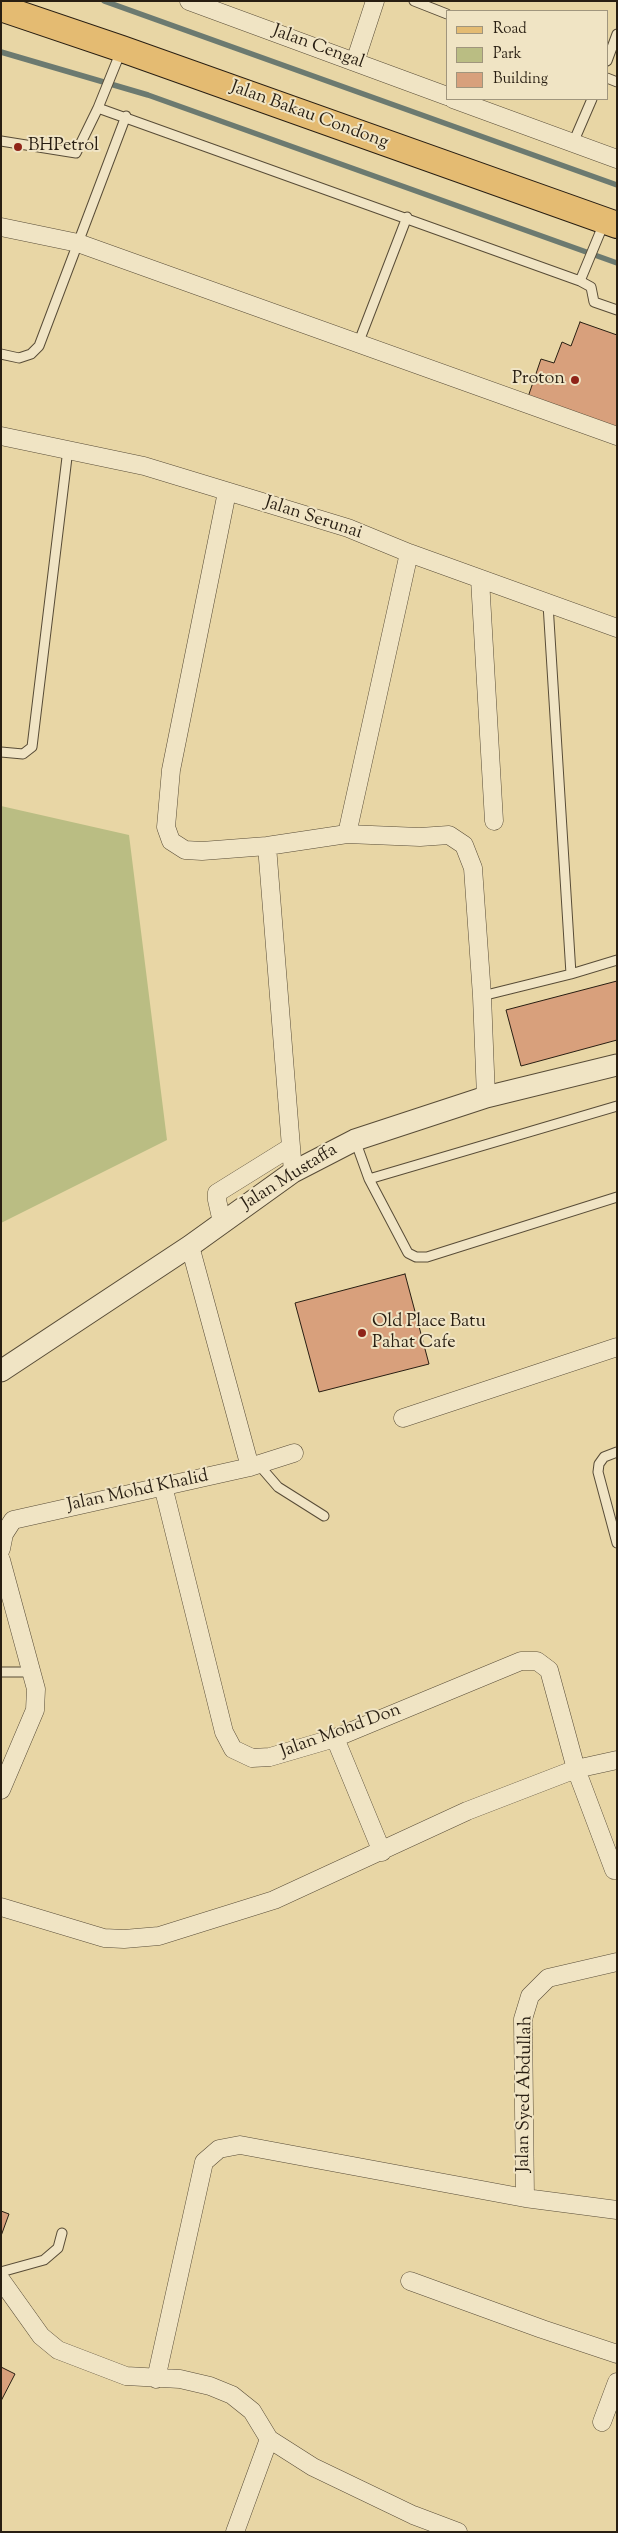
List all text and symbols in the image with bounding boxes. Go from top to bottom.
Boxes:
legend [446,10,608,100]
text: Road [493,19,527,40]
street label: Jalan Cengal [269,21,367,75]
text: Park [493,44,522,65]
text: Building [493,69,548,90]
street label: Jalan Bakau Condong [227,77,391,155]
place label: BHPetrol [28,136,99,158]
marker: BHPetrol [12,141,24,153]
place label: Proton [512,369,565,391]
marker: Proton [569,374,581,386]
street label: Jalan Serunai [261,493,365,545]
street label: Jalan Mustaffa [238,1140,342,1216]
place label: Old Place Batu Pahat Cafe [372,1312,486,1355]
marker: Old Place Batu Pahat Cafe [356,1327,368,1339]
street label: Jalan Mohd Khalid [65,1466,211,1518]
street label: Jalan Mohd Don [278,1700,404,1764]
street label: Jalan Syed Abdullah [514,2016,538,2172]

